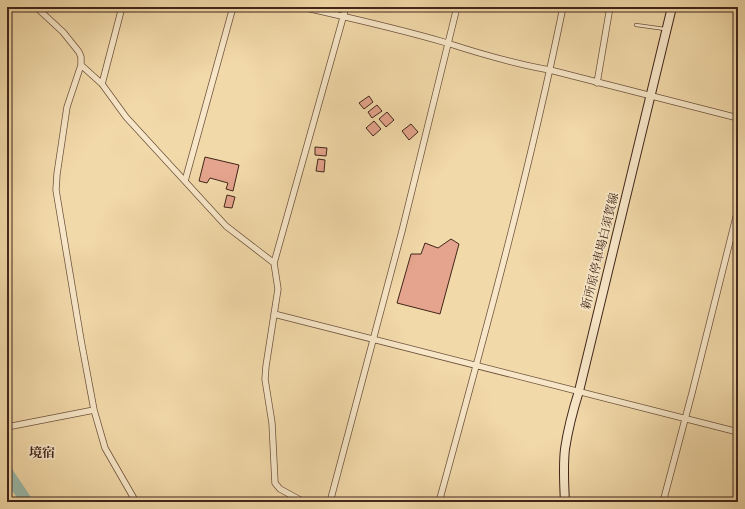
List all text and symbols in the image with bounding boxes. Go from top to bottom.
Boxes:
street label: 新所原停車場白須賀線 [579,191,622,311]
district label: 境宿 [29,445,55,462]

